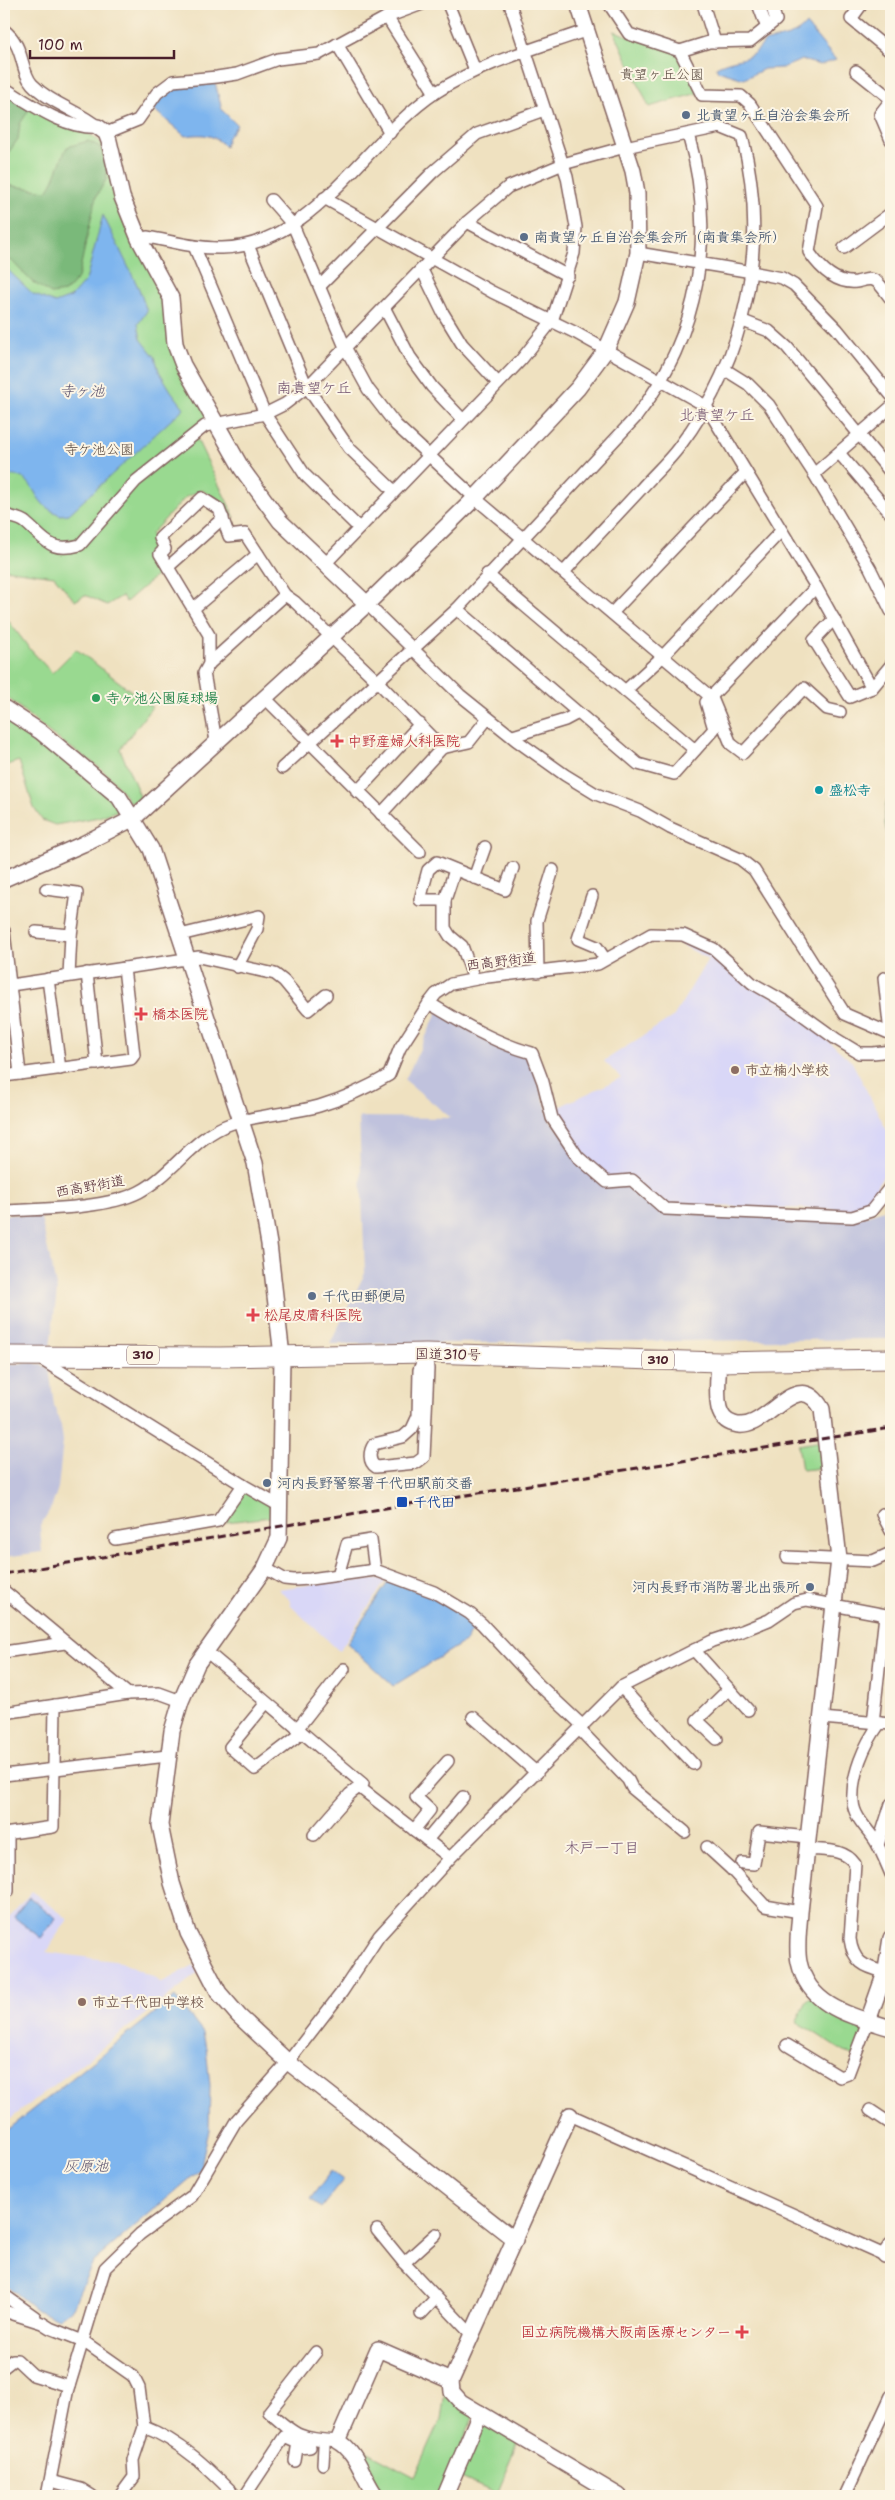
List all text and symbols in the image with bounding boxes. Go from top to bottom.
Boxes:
scale bar [30,28,174,60]
text: 100 m [38,35,83,55]
park label: 貴望ヶ丘公園 [620,65,704,83]
place label: 北貴望ヶ丘自治会集会所 [696,106,850,124]
marker: 北貴望ヶ丘自治会集会所 [680,109,692,121]
place label: 南貴望ヶ丘自治会集会所（南貴集会所） [534,228,786,246]
marker: 南貴望ヶ丘自治会集会所（南貴集会所） [518,231,530,243]
district label: 南貴望ケ丘 [276,378,352,398]
water label: 寺ヶ池 [59,381,105,401]
district label: 北貴望ケ丘 [679,405,755,425]
park label: 寺ケ池公園 [64,440,134,458]
place label: 寺ヶ池公園庭球場 [106,689,218,707]
marker: 寺ヶ池公園庭球場 [90,692,102,704]
place label: 中野産婦人科医院 [348,732,460,750]
marker: 中野産婦人科医院 [330,734,344,748]
place label: 盛松寺 [829,781,871,799]
marker: 盛松寺 [813,784,825,796]
street label: 西高野街道 [465,948,537,974]
place label: 橋本医院 [152,1005,208,1023]
marker: 橋本医院 [134,1007,148,1021]
place label: 市立楠小学校 [745,1061,829,1079]
marker: 市立楠小学校 [729,1064,741,1076]
street label: 西高野街道 [54,1171,126,1201]
place label: 千代田郵便局 [322,1287,406,1305]
marker: 千代田郵便局 [306,1290,318,1302]
place label: 松尾皮膚科医院 [264,1306,362,1324]
marker: 松尾皮膚科医院 [246,1308,260,1322]
street label: 国道310号 [415,1344,481,1364]
road number: 310 [127,1346,159,1364]
road number: 310 [642,1350,674,1370]
place label: 河内長野警察署千代田駅前交番 [277,1474,473,1492]
marker: 河内長野警察署千代田駅前交番 [261,1477,273,1489]
place label: 千代田 [413,1493,455,1511]
marker: 千代田 [395,1495,409,1509]
place label: 河内長野市消防署北出張所 [632,1578,800,1596]
marker: 河内長野市消防署北出張所 [804,1581,816,1593]
district label: 木戸一丁目 [564,1838,640,1858]
place label: 市立千代田中学校 [92,1993,204,2011]
marker: 市立千代田中学校 [76,1996,88,2008]
water label: 灰原池 [63,2156,109,2176]
place label: 国立病院機構大阪南医療センター [521,2323,731,2341]
marker: 国立病院機構大阪南医療センター [735,2325,749,2339]

